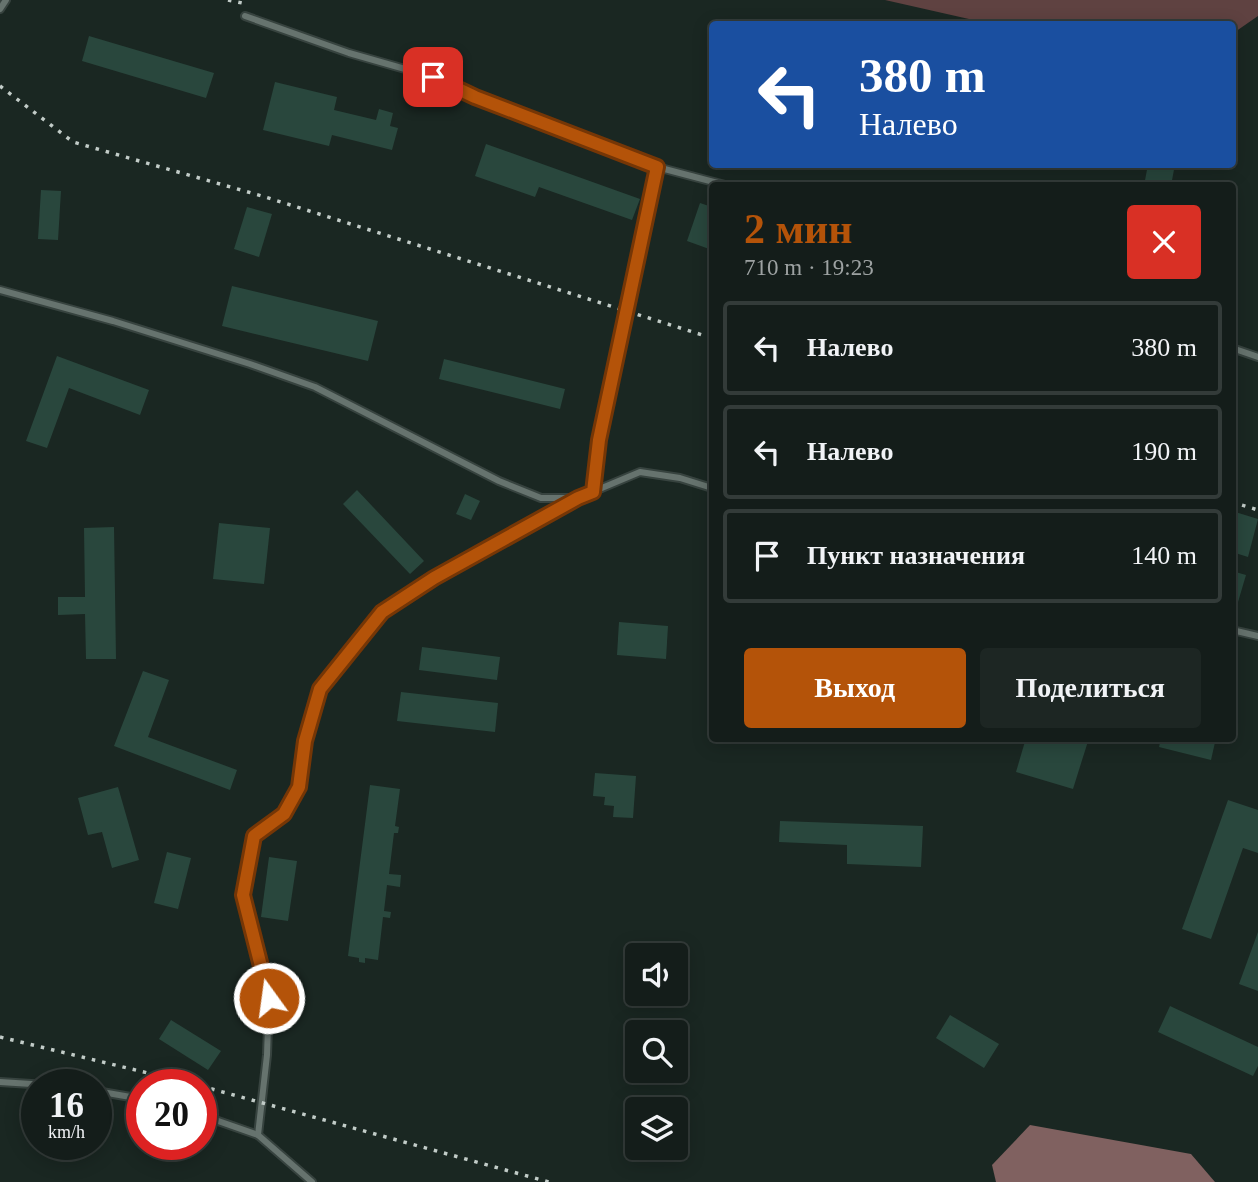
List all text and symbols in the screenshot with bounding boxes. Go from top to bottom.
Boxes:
pin [403,47,463,107]
text: 380 m [859,48,986,103]
icon: left [744,49,835,140]
icon: arrive [414,58,452,96]
text: Налево [859,106,958,142]
button: close [1127,205,1201,279]
text: 2 мин [744,206,853,252]
text: 710 m · 19:23 [744,255,874,280]
icon: left [748,329,786,367]
text: Налево [807,333,893,362]
text: 380 m [1131,333,1197,362]
icon: left [748,433,786,471]
text: Налево [807,437,893,466]
text: 190 m [1131,437,1197,466]
icon: arrive [748,537,786,575]
text: Пункт назначения [807,541,1025,570]
text: 140 m [1131,541,1197,570]
button: Выход [744,648,966,728]
button: Поделиться [980,648,1201,728]
map controls [625,943,688,1160]
button: sound [625,943,688,1006]
position arrow [232,961,306,1035]
button: search [625,1020,688,1083]
speed limit sign: 20 [126,1069,217,1160]
text: 16 [49,1086,84,1125]
button: layers [625,1097,688,1160]
text: km/h [48,1122,85,1142]

